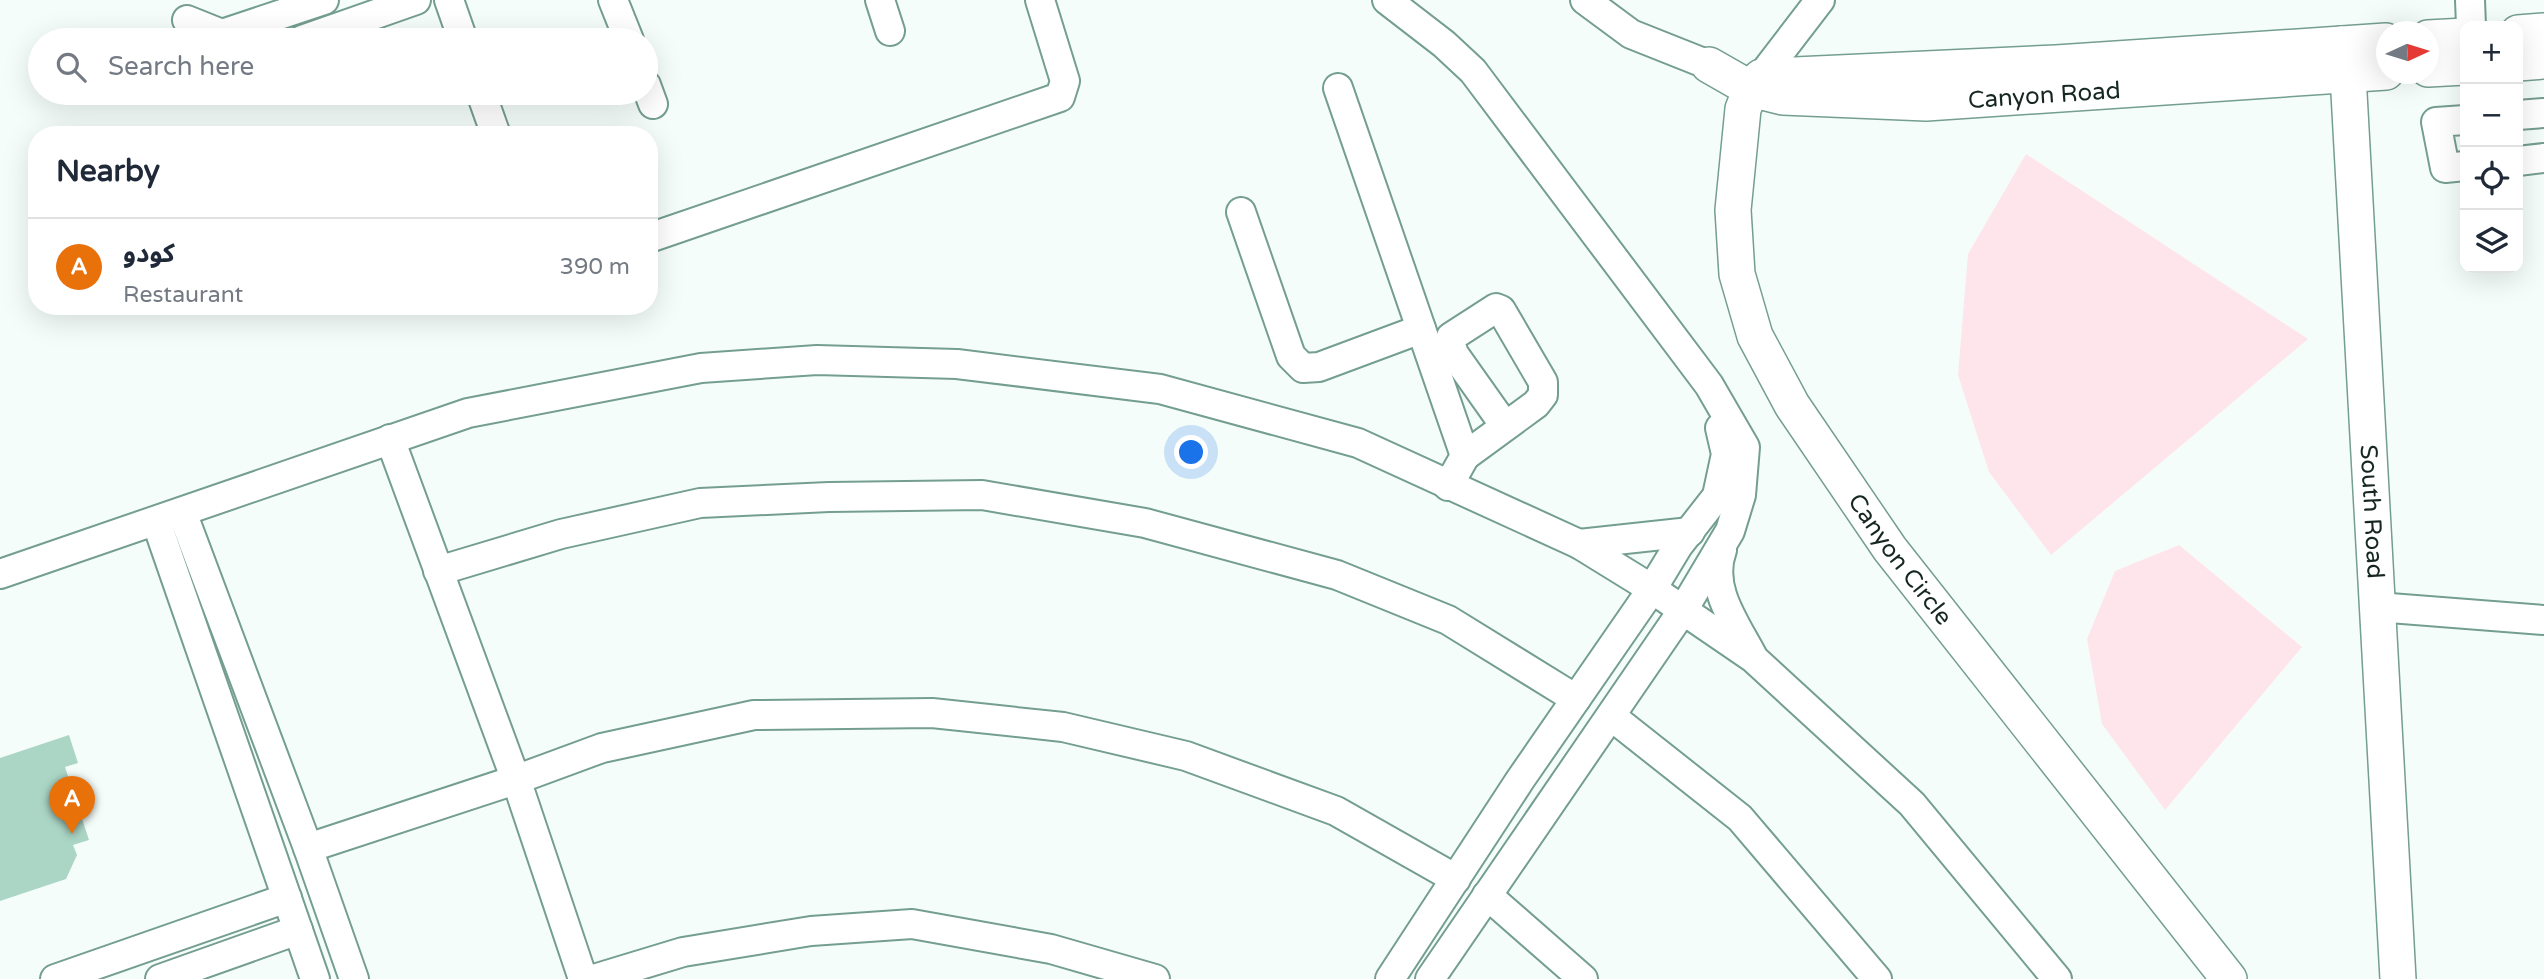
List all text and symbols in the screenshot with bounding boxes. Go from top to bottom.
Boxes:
north arrow [2376,21,2439,84]
map controls [2460,21,2523,273]
button: + [2460,21,2523,84]
search box [28,28,658,105]
icon: search [52,48,90,86]
text: Search here [108,51,254,82]
street label: Canyon Road [1967,75,2122,115]
button: − [2460,84,2523,147]
button: locate [2460,147,2523,210]
text: Nearby [56,153,160,190]
button: layers [2460,210,2523,273]
text: كودو [123,238,175,269]
text: A [70,253,88,281]
text: 390 m [560,253,630,281]
text: Restaurant [123,281,243,309]
your location [1174,435,1208,469]
street label: South Road [2354,444,2390,579]
street label: Canyon Circle [1842,488,1959,631]
pin: A [49,776,95,834]

